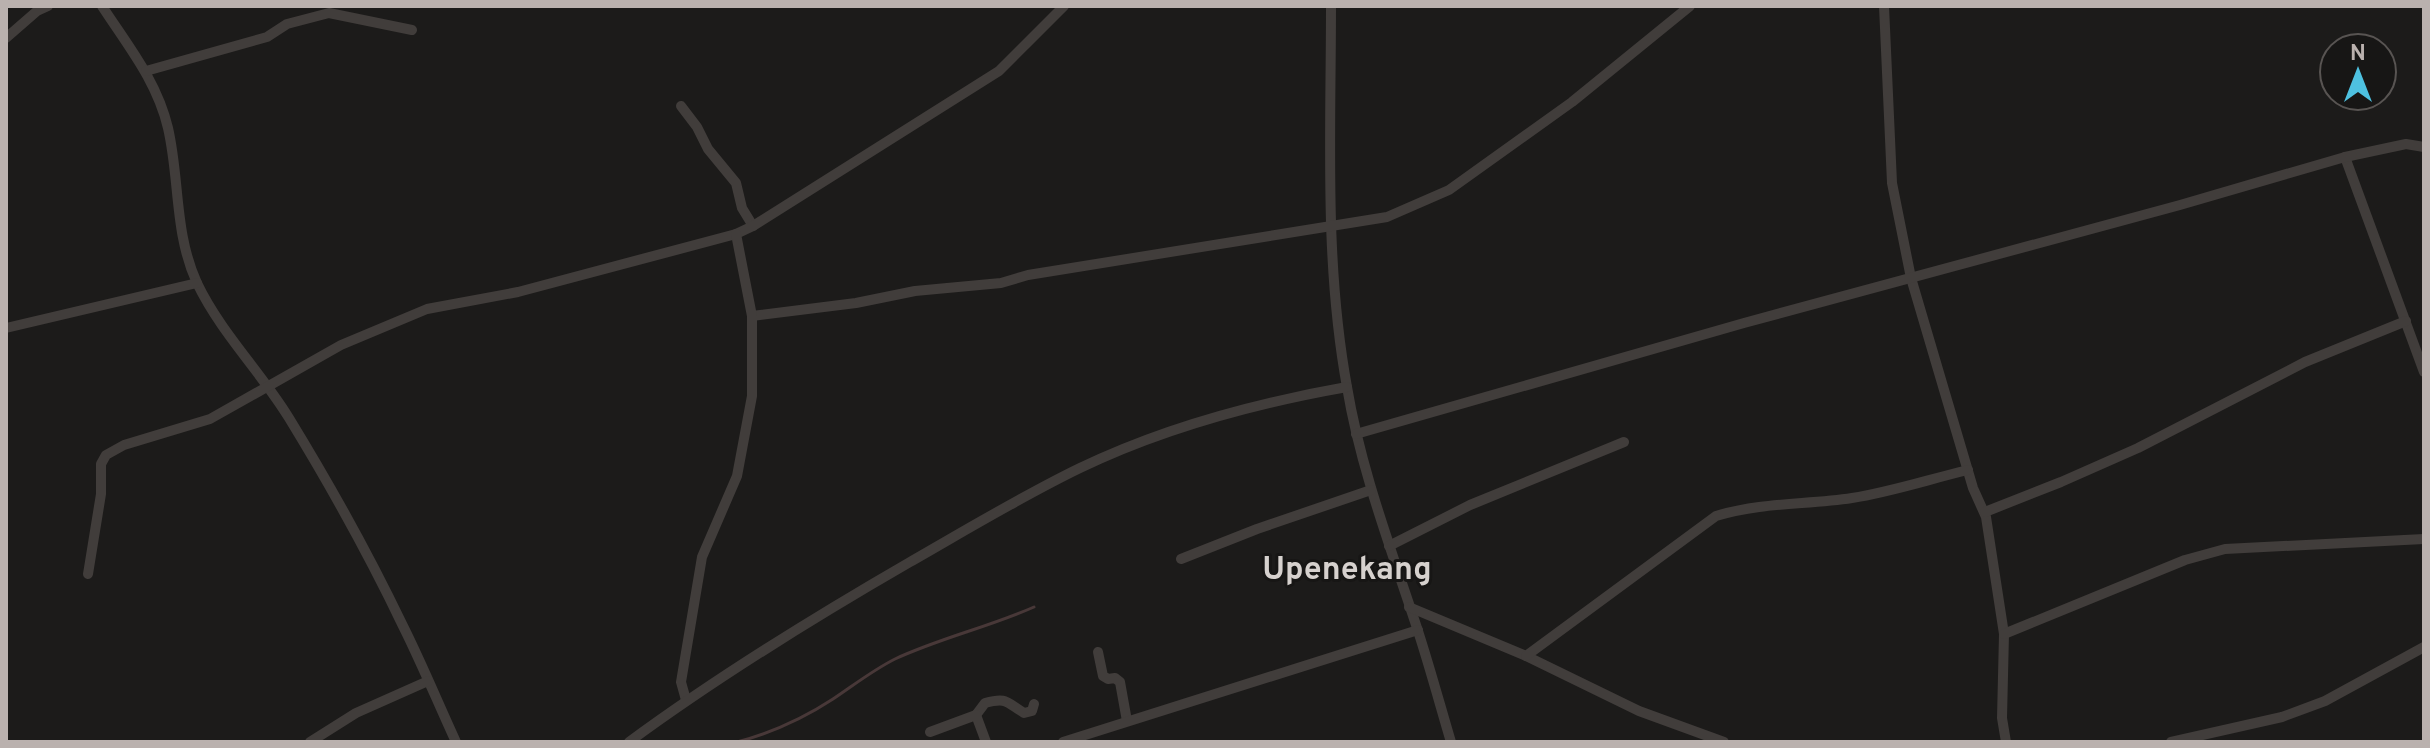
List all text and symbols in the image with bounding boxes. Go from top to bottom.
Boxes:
north arrow [2318,32,2398,112]
text: N [2350,41,2366,68]
district label: Upenekang [1262,551,1432,591]

